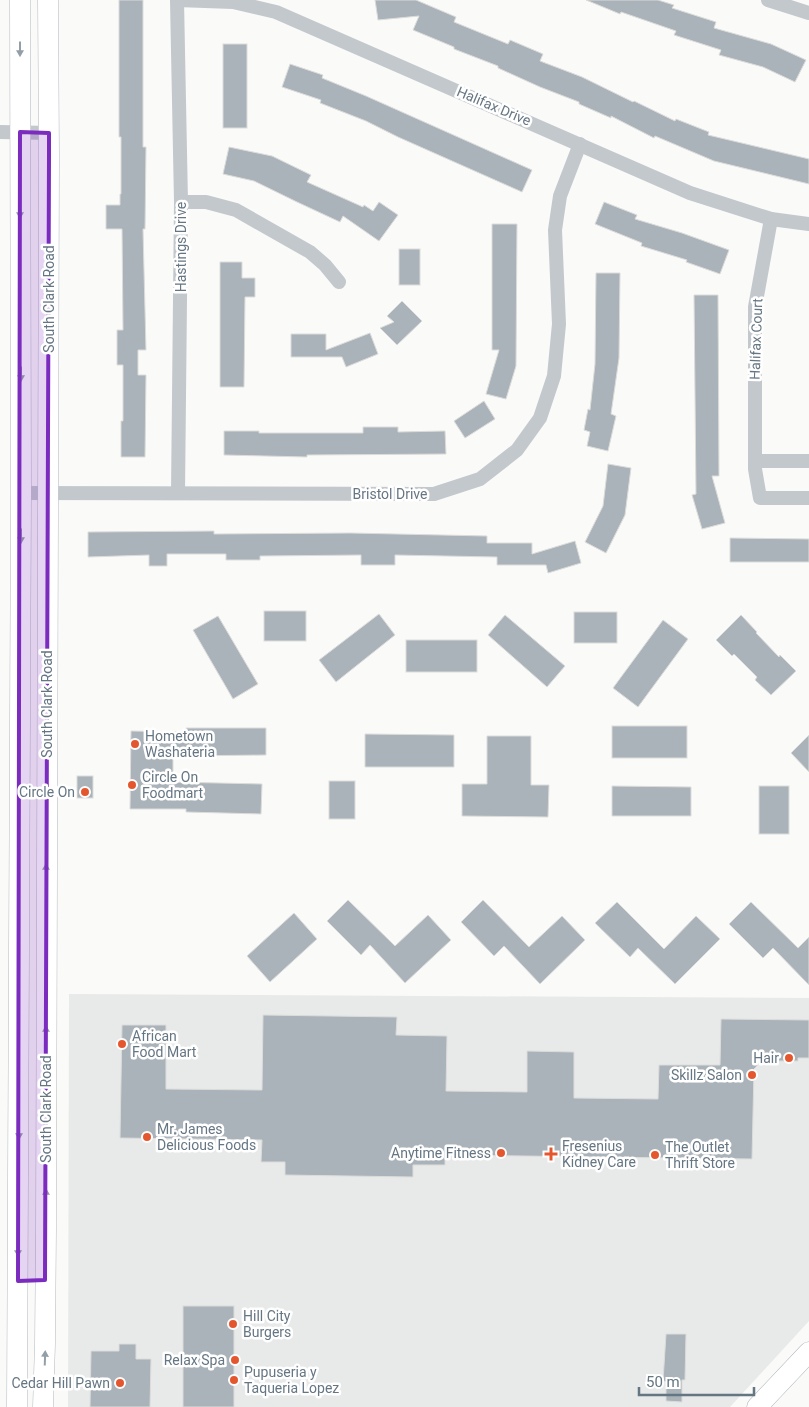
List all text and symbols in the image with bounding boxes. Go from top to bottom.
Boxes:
one-way arrow [16,41,24,57]
street label: Halifax Drive [455,83,533,129]
street label: Hastings Drive [173,202,189,292]
one-way arrow [16,203,24,219]
street label: South Clark Road [41,245,57,353]
street label: Halifax Court [747,297,765,380]
one-way arrow [17,366,25,382]
street label: Bristol Drive [353,486,427,502]
one-way arrow [17,528,25,544]
street label: South Clark Road [39,650,55,758]
place label: Hometown Washateria [145,728,215,760]
marker: Hometown Washateria [129,738,141,750]
place label: Circle On Foodmart [142,769,203,801]
marker: Circle On Foodmart [126,779,138,791]
place label: Circle On [19,784,75,800]
marker: Circle On [79,786,91,798]
one-way arrow [42,863,50,879]
one-way arrow [42,1025,50,1041]
place label: African Food Mart [132,1028,197,1060]
marker: African Food Mart [116,1038,128,1050]
place label: Hair [753,1050,779,1066]
marker: Hair [783,1052,795,1064]
street label: South Clark Road [38,1055,54,1163]
place label: Skillz Salon [671,1067,742,1083]
marker: Skillz Salon [746,1069,758,1081]
place label: Mr. James Delicious Foods [157,1121,256,1153]
one-way arrow [15,1124,23,1140]
marker: Mr. James Delicious Foods [141,1131,153,1143]
place label: Fresenius Kidney Care [562,1138,636,1170]
place label: The Outlet Thrift Store [665,1139,735,1171]
place label: Anytime Fitness [391,1145,491,1161]
marker: Anytime Fitness [495,1147,507,1159]
marker: Fresenius Kidney Care [544,1147,558,1161]
marker: The Outlet Thrift Store [649,1149,661,1161]
one-way arrow [42,1188,50,1204]
one-way arrow [14,1241,22,1257]
place label: Hill City Burgers [243,1308,291,1340]
marker: Hill City Burgers [227,1318,239,1330]
one-way arrow [41,1350,49,1366]
place label: Relax Spa [164,1352,225,1368]
marker: Relax Spa [229,1354,241,1366]
place label: Pupuseria y Taqueria Lopez [244,1364,339,1396]
scale bar [639,1364,754,1396]
text: 50 m [646,1373,680,1391]
marker: Pupuseria y Taqueria Lopez [228,1374,240,1386]
place label: Cedar Hill Pawn [11,1375,110,1391]
marker: Cedar Hill Pawn [114,1377,126,1389]

